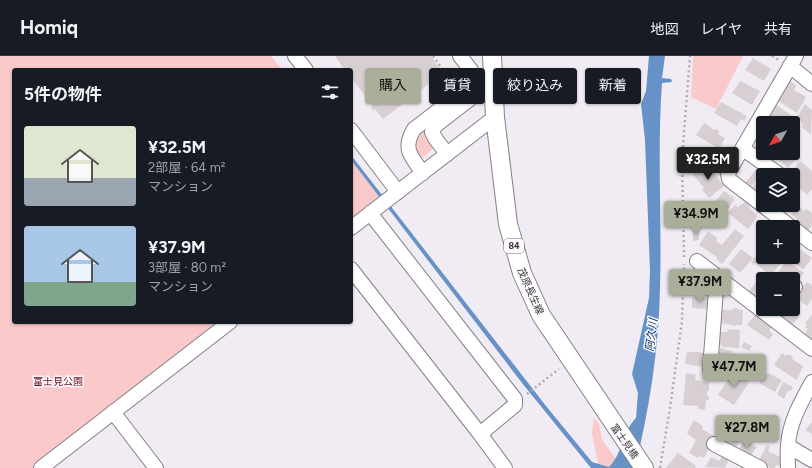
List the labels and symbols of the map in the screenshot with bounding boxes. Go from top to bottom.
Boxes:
north arrow [756,116,800,160]
pin: ¥32.5M [675,147,741,181]
pin: ¥34.9M [663,201,729,235]
road number: 84 [504,239,524,253]
street label: 茂原長生線 [514,266,547,317]
pin: ¥37.9M [667,269,733,303]
water label: 阿久川 [643,317,660,352]
pin: ¥47.7M [701,354,767,388]
park label: 富士見公園 [33,375,83,388]
pin: ¥27.8M [714,415,780,449]
street label: 富士見橋 [608,421,641,461]

